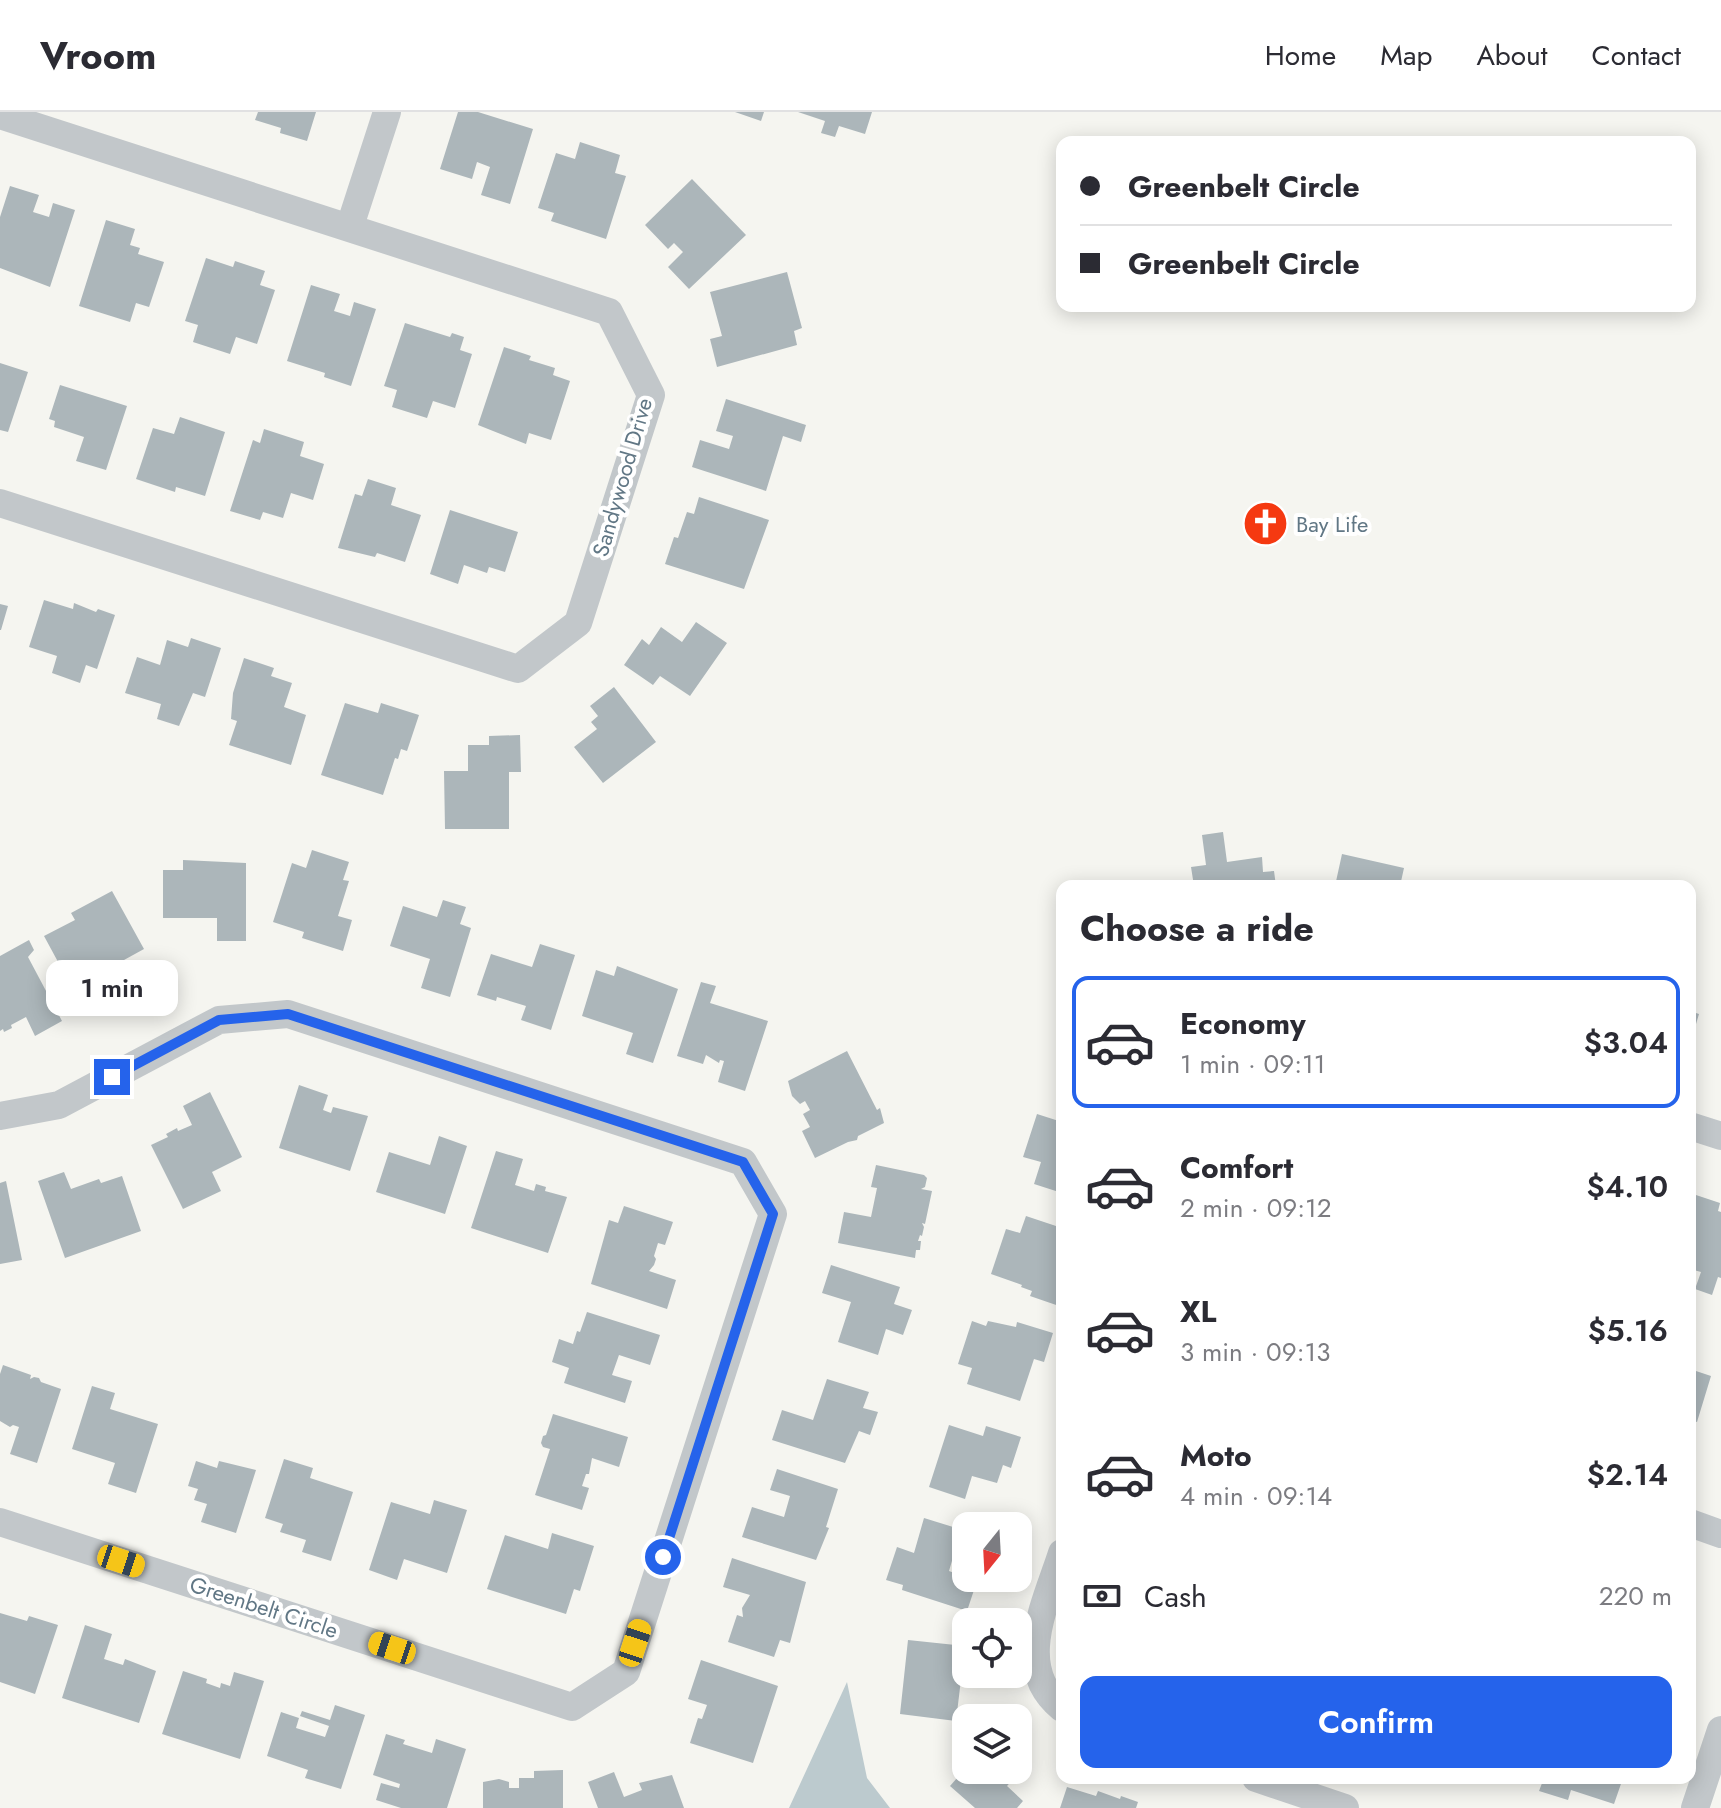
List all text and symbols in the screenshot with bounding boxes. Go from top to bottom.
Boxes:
text: Vroom [40,28,156,83]
text: Home [1265,35,1336,76]
text: Map [1380,35,1432,76]
text: About [1476,35,1548,76]
text: Contact [1592,35,1681,76]
text: Greenbelt Circle [1128,165,1360,208]
text: Greenbelt Circle [1128,242,1360,285]
street label: Sandywood Drive [584,394,660,560]
church icon: Bay Life [1241,500,1289,548]
place label: Bay Life [1296,508,1368,540]
text: Choose a ride [1080,902,1314,954]
callout: 1 min [46,961,178,1017]
text: 1 min [80,969,144,1007]
text: Economy [1180,1002,1306,1045]
icon: car [1084,1006,1156,1078]
text: $3.04 [1584,1021,1668,1064]
text: 1 min · 09:11 [1180,1045,1325,1083]
route end [94,1059,130,1095]
text: Comfort [1180,1146,1293,1189]
icon: car [1084,1150,1156,1222]
text: $4.10 [1586,1165,1668,1208]
text: 2 min · 09:12 [1180,1189,1332,1227]
text: XL [1180,1290,1216,1333]
icon: car [1084,1294,1156,1366]
text: $5.16 [1588,1309,1668,1352]
text: 3 min · 09:13 [1180,1333,1330,1371]
text: Moto [1180,1434,1252,1477]
icon: car [1084,1438,1156,1510]
text: $2.14 [1587,1453,1668,1496]
text: 4 min · 09:14 [1180,1477,1332,1515]
north arrow [952,1512,1032,1592]
map controls [952,1512,1032,1784]
route start [645,1539,681,1575]
car [94,1542,148,1580]
street label: Greenbelt Circle [186,1568,342,1646]
icon: cash [1080,1574,1124,1618]
text: Cash [1144,1575,1207,1618]
text: 220 m [1599,1577,1672,1615]
button: locate [952,1608,1032,1688]
car [616,1616,654,1670]
car [365,1629,419,1667]
button: Confirm [1080,1676,1672,1768]
button: layers [952,1704,1032,1784]

